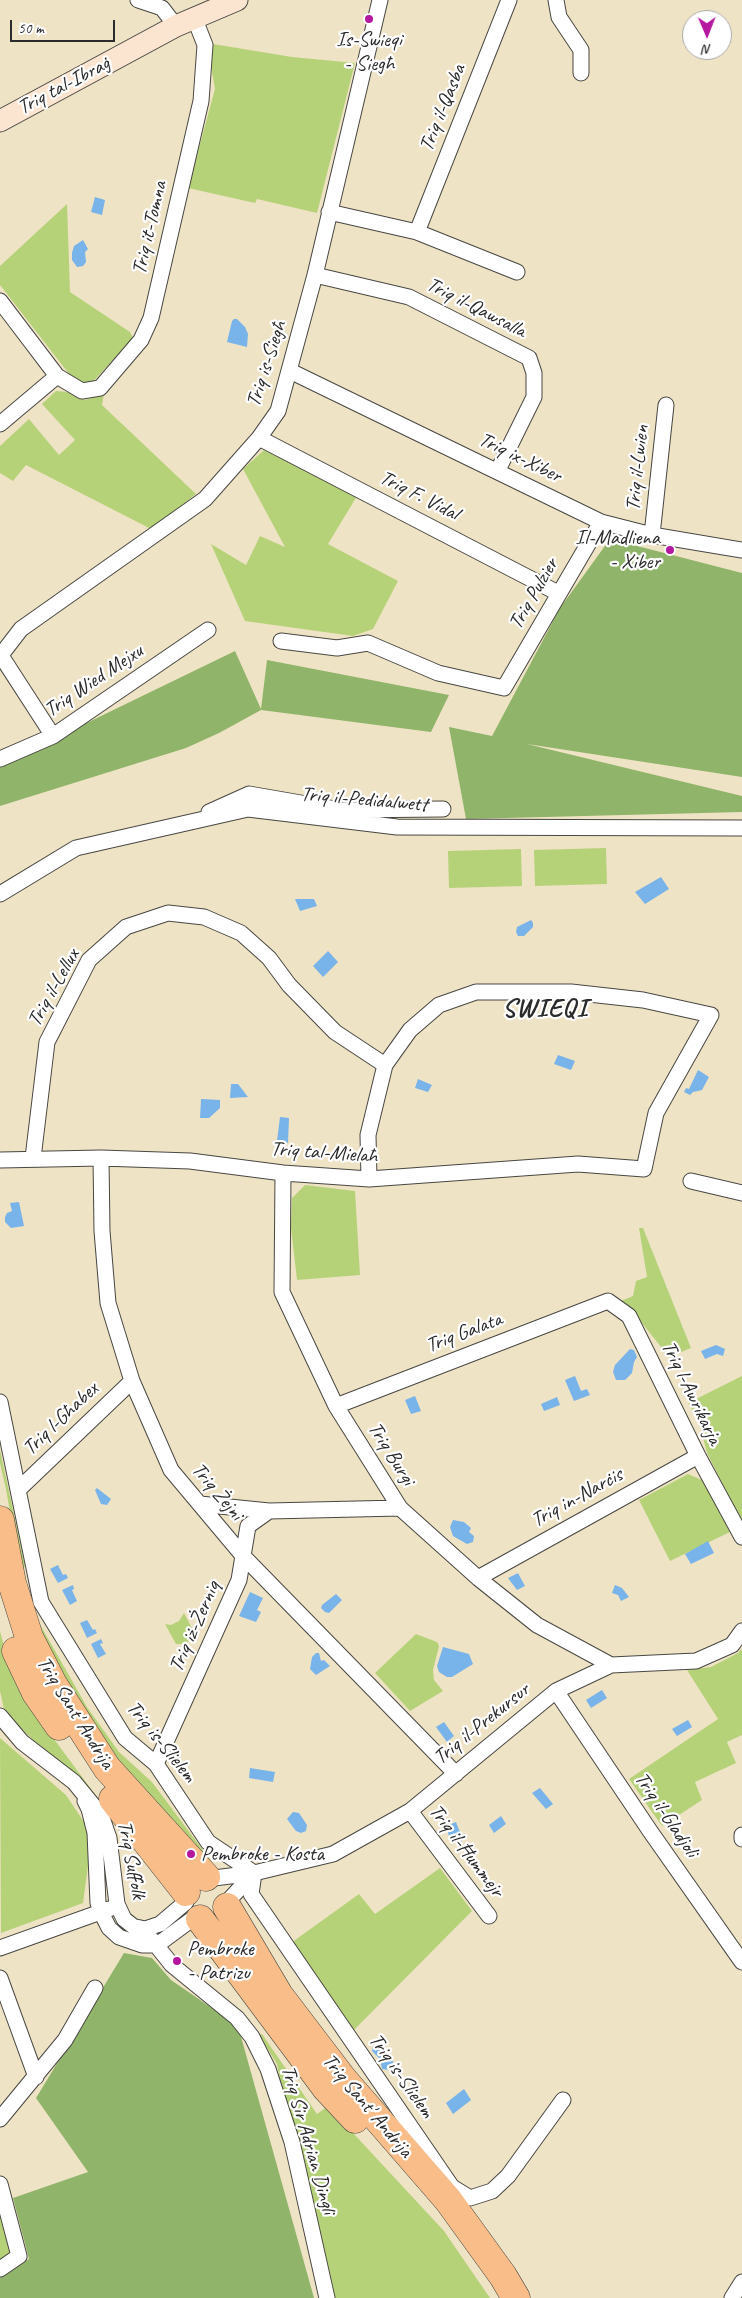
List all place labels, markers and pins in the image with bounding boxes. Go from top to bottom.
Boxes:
marker: Is-Swieqi - Siegħ [363,13,375,25]
place label: Is-Swieqi - Siegħ [336,27,402,77]
place label: Il-Madliena - Xiber [575,525,660,575]
marker: Il-Madliena - Xiber [664,544,676,556]
place label: Pembroke - Kosta [201,1841,324,1867]
marker: Pembroke - Kosta [185,1848,197,1860]
place label: Pembroke - Patrizu [187,1936,254,1986]
marker: Pembroke - Patrizu [171,1955,183,1967]

